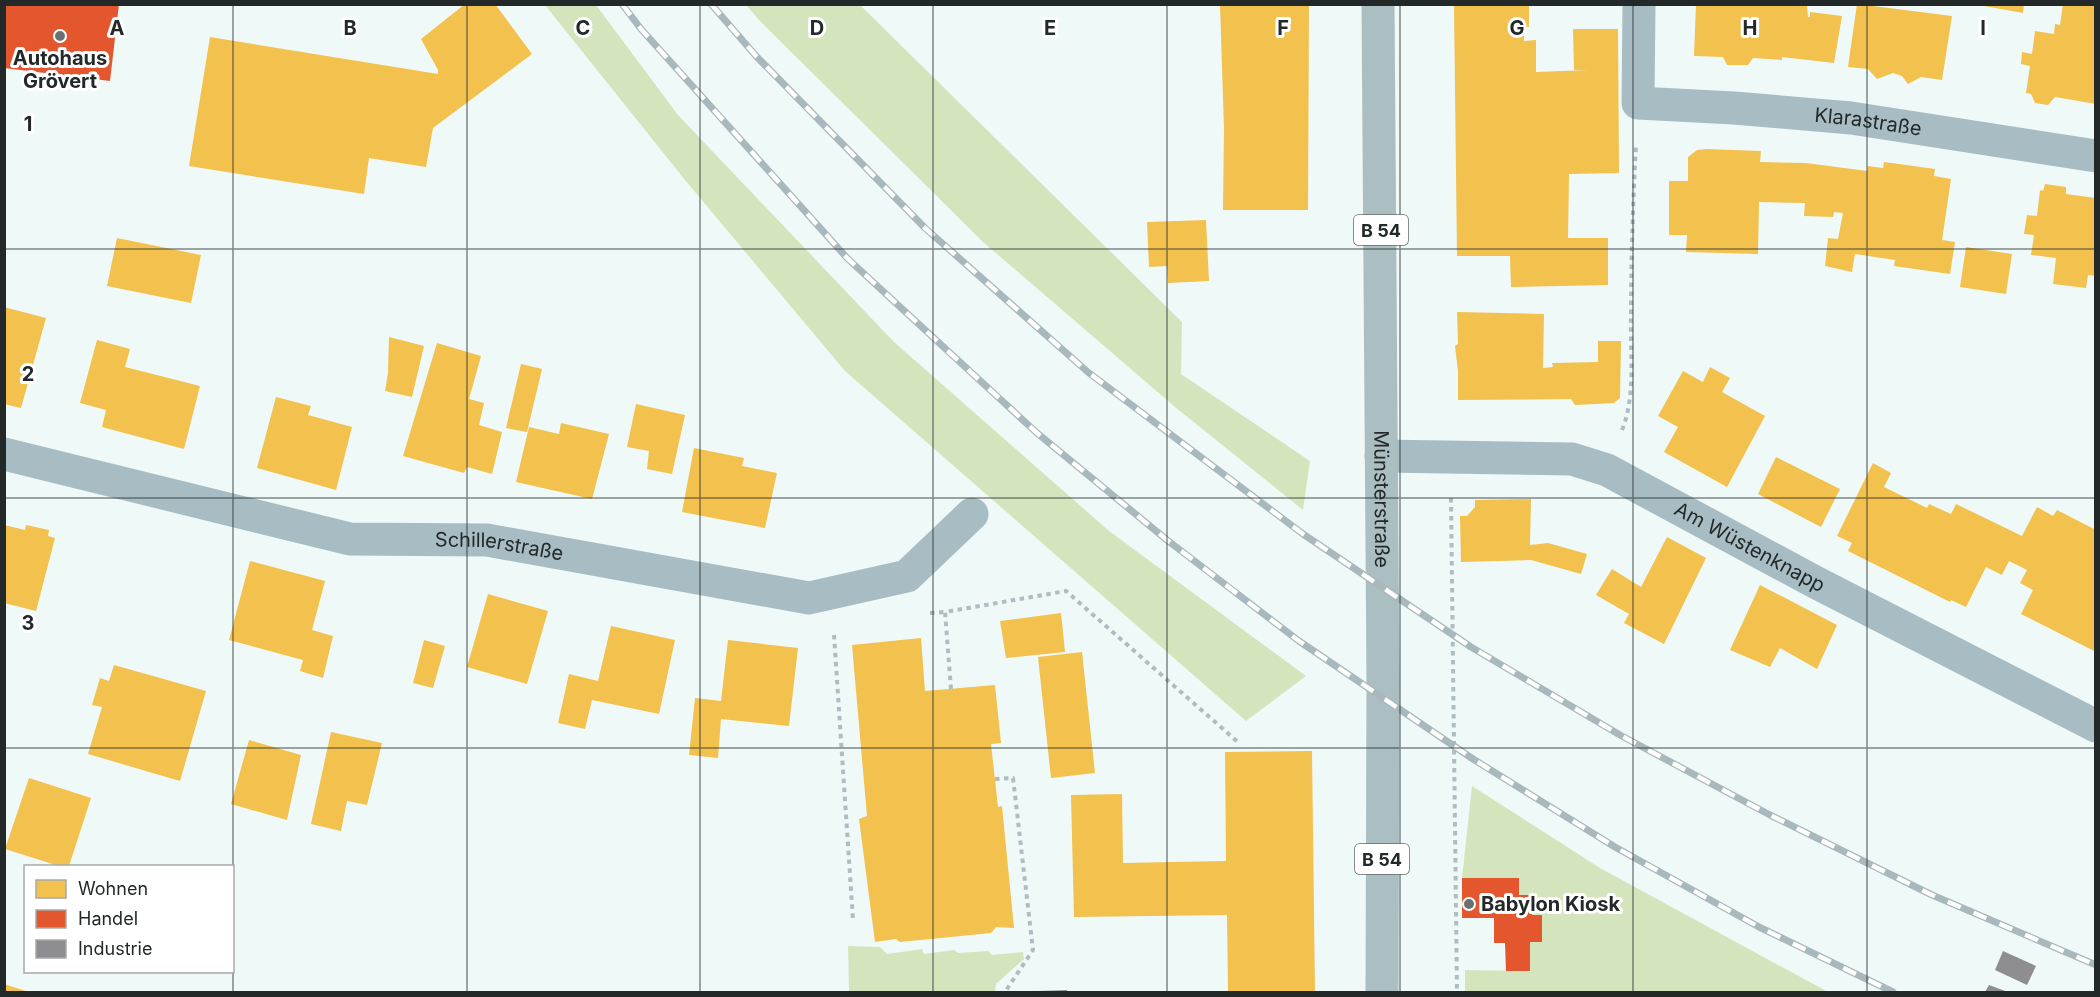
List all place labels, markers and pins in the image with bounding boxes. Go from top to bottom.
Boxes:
marker: Autohaus Grövert [53,29,67,43]
place label: Autohaus Grövert [13,46,107,93]
place label: Babylon Kiosk [1481,892,1620,916]
marker: Babylon Kiosk [1462,897,1476,911]

